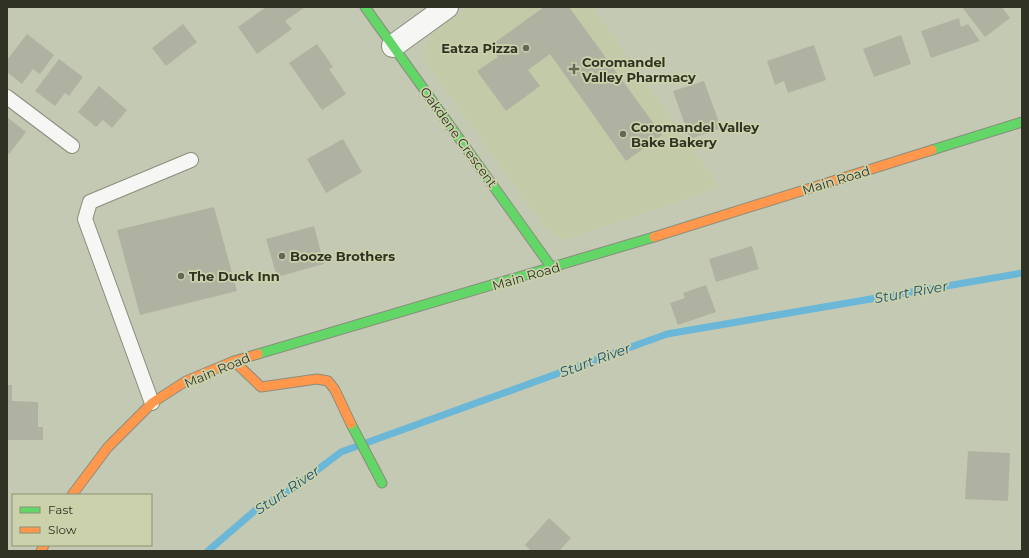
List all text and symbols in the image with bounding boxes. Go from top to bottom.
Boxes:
place label: Eatza Pizza [441,40,518,56]
marker: Eatza Pizza [521,43,531,53]
place label: Coromandel Valley Pharmacy [581,54,696,85]
marker: Coromandel Valley Pharmacy [569,64,579,74]
street label: Oakdene Crescent [417,84,501,190]
place label: Coromandel Valley Bake Bakery [631,119,759,150]
marker: Coromandel Valley Bake Bakery [618,129,628,139]
street label: Main Road [800,162,872,198]
place label: Booze Brothers [290,248,395,264]
marker: Booze Brothers [277,251,287,261]
street label: Main Road [490,259,562,293]
place label: The Duck Inn [189,268,280,284]
marker: The Duck Inn [176,271,186,281]
water label: Sturt River [873,277,949,307]
water label: Sturt River [557,339,633,381]
street label: Main Road [182,349,252,391]
water label: Sturt River [251,462,323,518]
legend [12,494,152,546]
text: Fast [48,502,73,517]
text: Slow [48,522,77,537]

